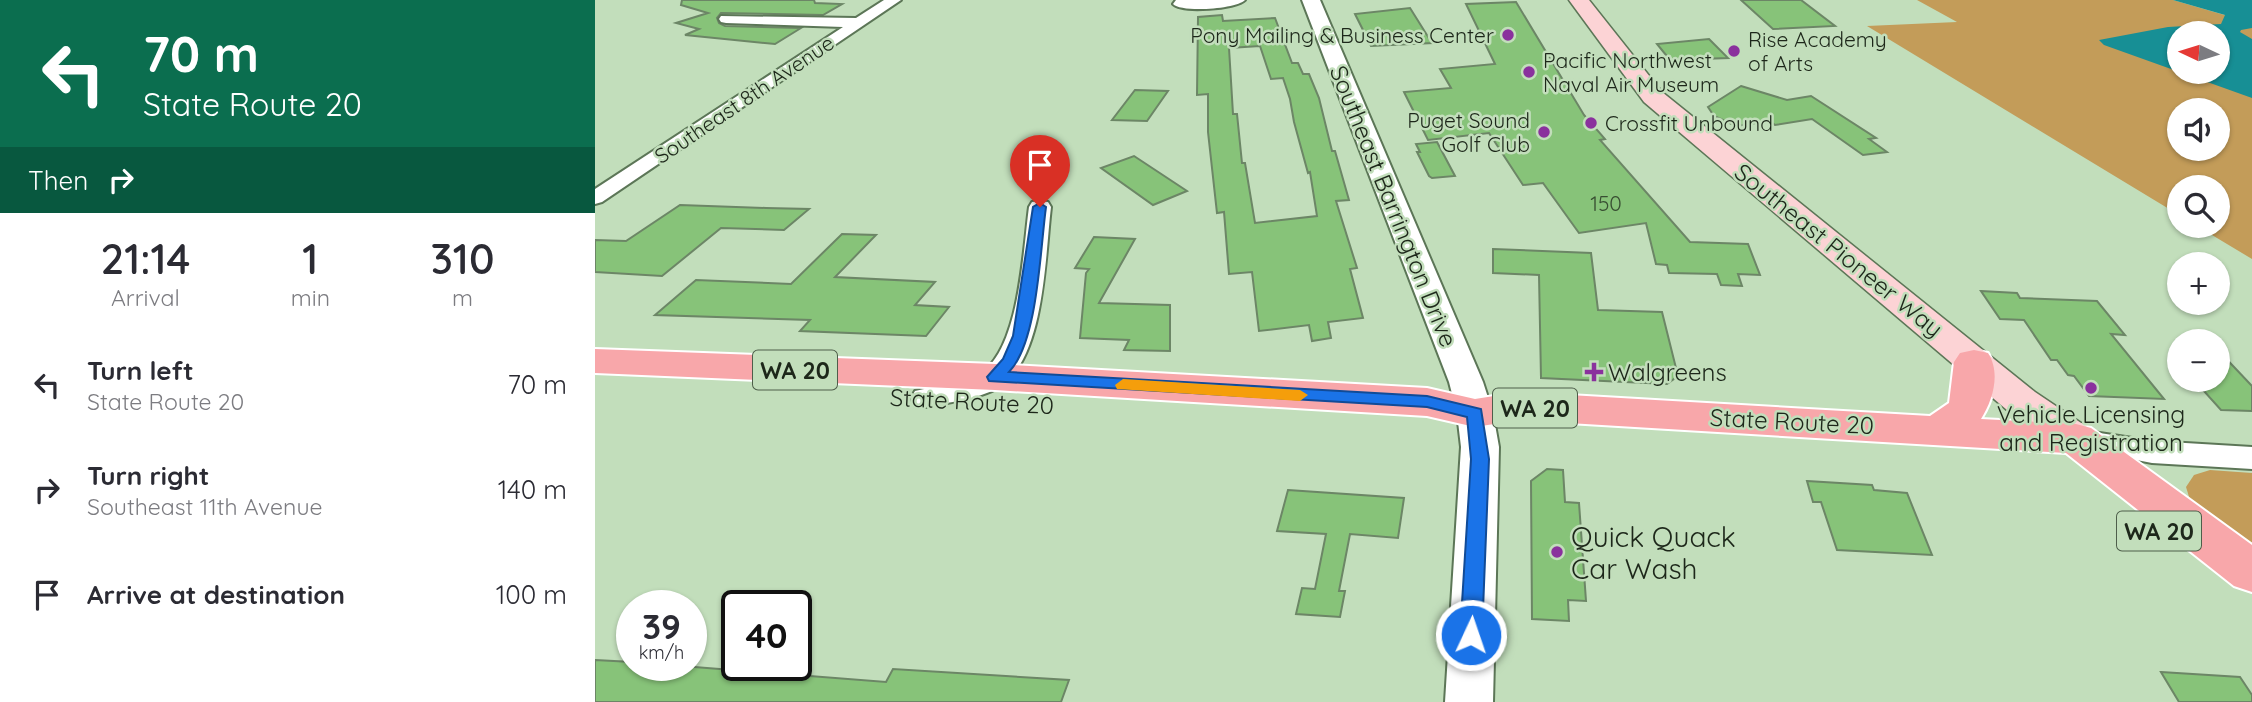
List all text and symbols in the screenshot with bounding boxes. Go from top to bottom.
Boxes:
north arrow [2167,21,2229,84]
map controls [2167,21,2230,392]
place label: Pony Mailing & Business Center [1190,22,1494,48]
text: 70 m [143,23,259,84]
place label: Rise Academy of Arts [1748,26,1887,76]
marker: Pony Mailing & Business Center [1500,27,1516,43]
icon: left [28,28,119,119]
street label: Southeast 8th Avenue [649,29,839,169]
marker: Rise Academy of Arts [1726,43,1742,59]
place label: Pacific Northwest Naval Air Museum [1543,47,1719,97]
street label: Southeast Barrington Drive [1324,61,1464,351]
marker: Pacific Northwest Naval Air Museum [1521,64,1537,80]
text: State Route 20 [143,84,362,124]
button: sound [2167,98,2230,161]
place label: Puget Sound Golf Club [1407,107,1530,157]
place label: Crossfit Unbound [1605,110,1773,136]
marker: Crossfit Unbound [1583,115,1599,131]
marker: Puget Sound Golf Club [1536,124,1552,140]
pin [1010,135,1070,207]
icon: arrive [1021,146,1059,184]
street label: Southeast Pioneer Way [1729,157,1949,343]
icon: right [102,161,140,199]
text: Then [28,164,88,197]
button: search [2167,175,2230,238]
house number: 150 [1590,190,1622,216]
text: 21:14 [101,232,190,285]
text: 1 [302,232,318,285]
text: 310 [430,232,494,285]
button: + [2167,252,2230,315]
text: Arrival [111,283,180,312]
text: min [291,283,330,312]
text: m [452,283,473,312]
button: − [2167,329,2230,392]
road number: WA 20 [753,350,837,390]
text: Turn left [87,354,194,387]
place label: Walgreens [1608,357,1727,387]
marker: Walgreens [1586,364,1602,380]
icon: left [28,366,66,404]
text: 70 m [507,368,567,401]
marker: Vehicle Licensing and Registration [2083,380,2099,396]
street label: State Route 20 [889,382,1055,420]
text: State Route 20 [87,387,244,416]
road number: WA 20 [1493,388,1577,428]
place label: Vehicle Licensing and Registration [1997,399,2185,457]
street label: State Route 20 [1709,402,1875,440]
text: Turn right [87,459,209,492]
icon: right [28,471,66,509]
text: 140 m [498,473,567,506]
text: Southeast 11th Avenue [87,492,322,521]
road number: WA 20 [2117,512,2201,551]
place label: Quick Quack Car Wash [1571,519,1736,586]
marker: Quick Quack Car Wash [1549,544,1565,560]
icon: arrive [28,576,66,614]
text: Arrive at destination [87,578,345,611]
text: 100 m [496,578,567,611]
speed limit sign: 40 [721,590,812,681]
position arrow [1434,598,1508,672]
text: 39 [642,604,681,648]
text: km/h [639,641,684,664]

